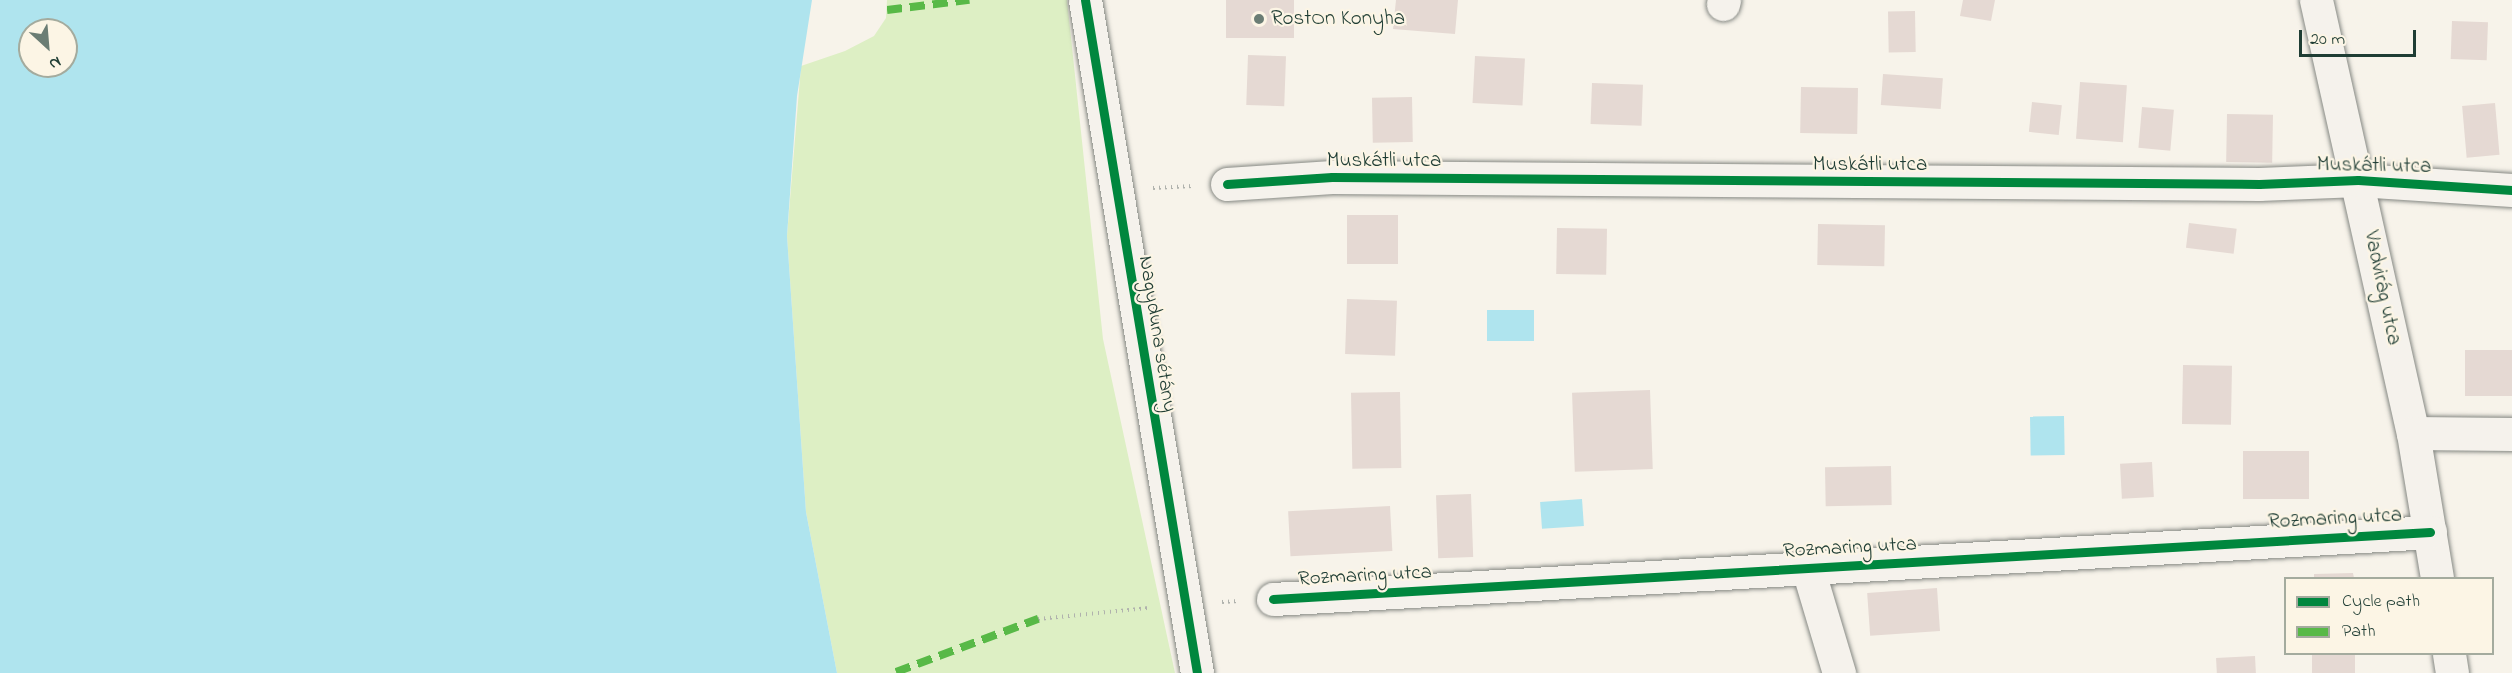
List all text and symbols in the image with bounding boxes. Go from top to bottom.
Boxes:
place label: RostOn Konyha [1271,6,1405,32]
marker: RostOn Konyha [1252,12,1266,26]
north arrow [18,18,78,78]
scale bar [2302,18,2419,56]
text: 20 m [2310,27,2345,53]
text: N [45,49,65,76]
street label: Muskátli utca [1327,148,1441,174]
street label: Muskátli utca [1813,152,1927,178]
street label: Muskátli utca [2317,152,2431,180]
street label: Vadvirág utca [2358,228,2406,348]
street label: Nagyduna sétány [1132,254,1182,414]
street label: Rozmaring utca [2267,503,2403,535]
street label: Rozmaring utca [1782,532,1918,564]
street label: Rozmaring utca [1297,560,1433,592]
legend [2284,577,2494,655]
text: Cycle path [2342,589,2420,615]
text: Path [2342,619,2376,645]

